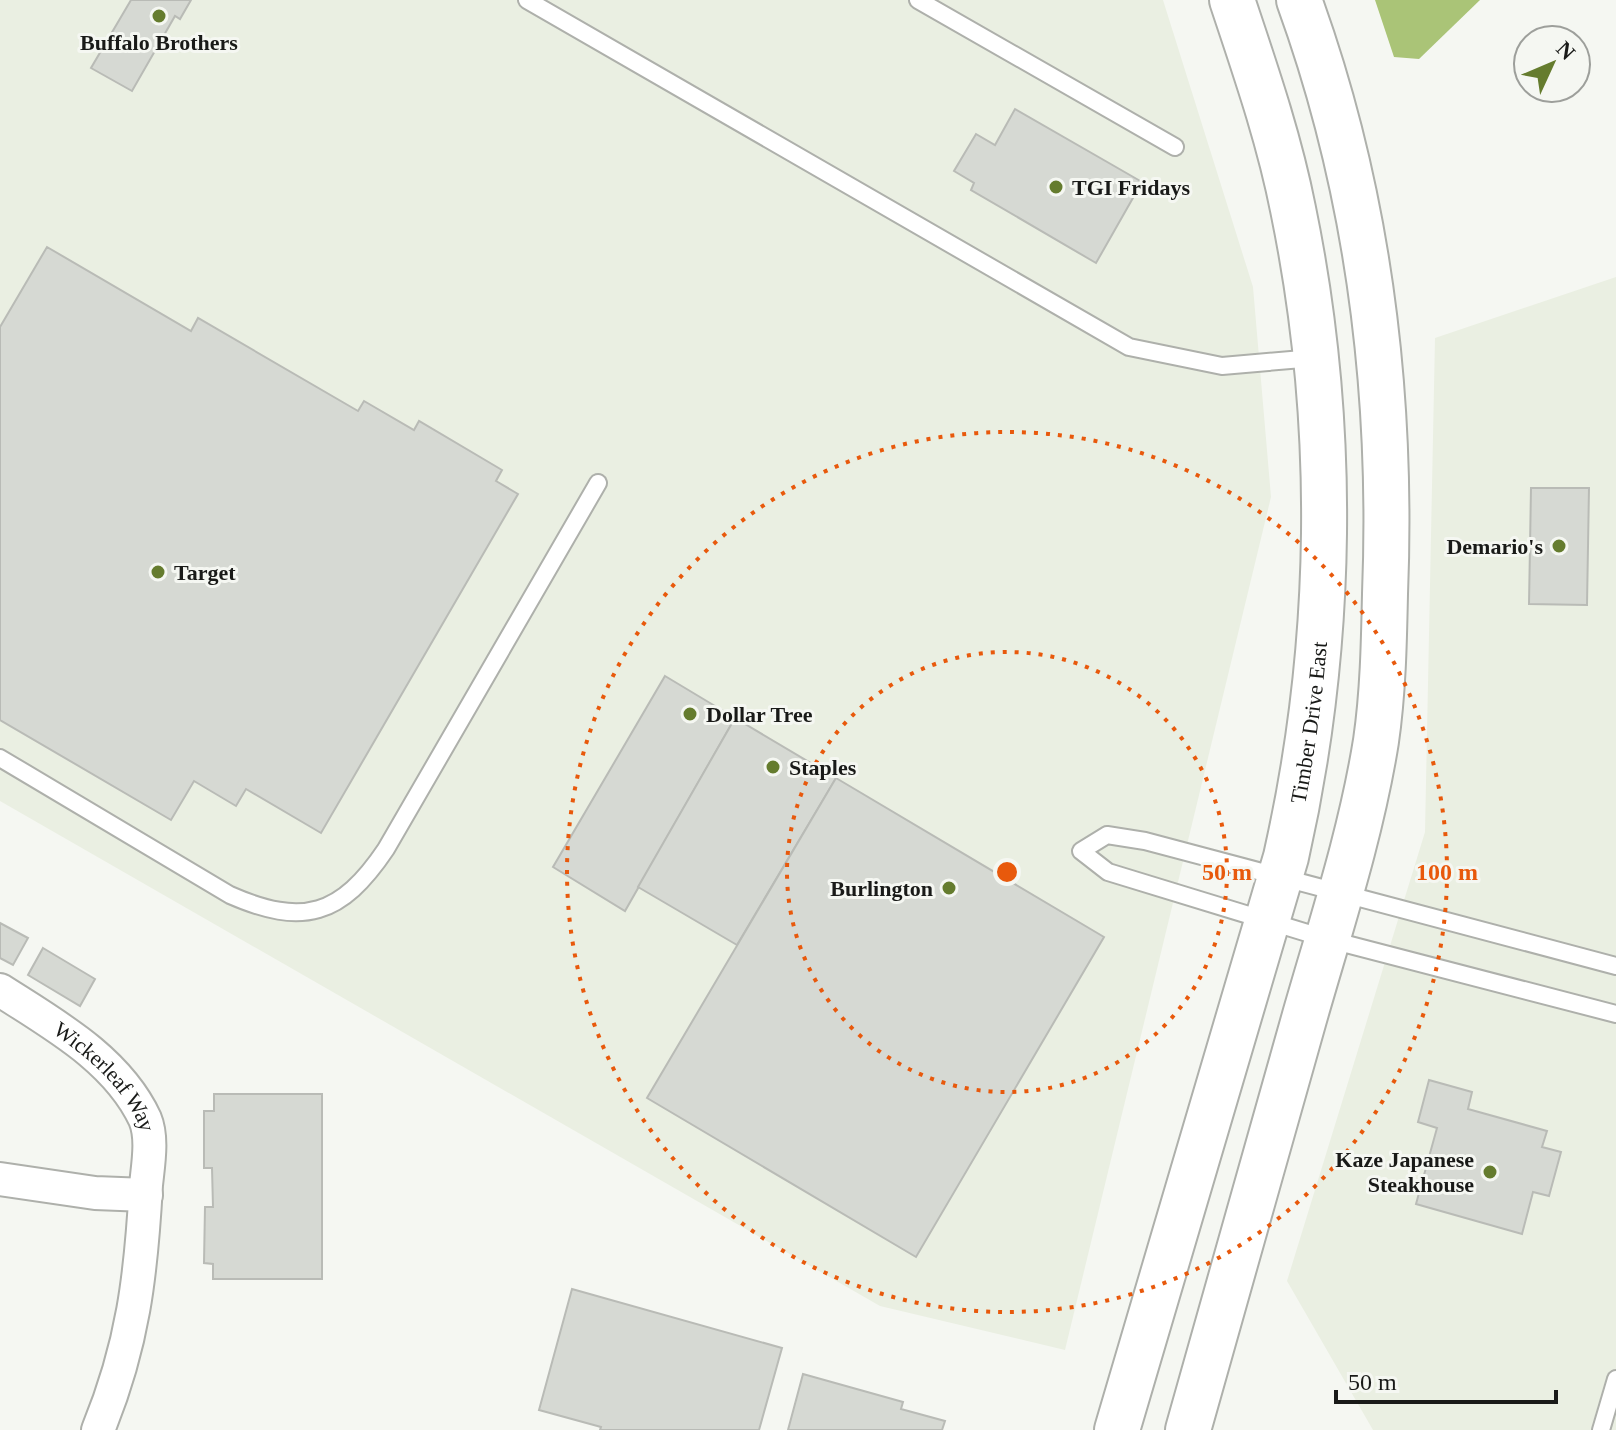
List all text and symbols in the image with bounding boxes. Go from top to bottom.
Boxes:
marker: Buffalo Brothers [150,7,168,25]
north arrow [1512,24,1592,104]
place label: Buffalo Brothers [80,30,238,55]
text: N [1552,36,1581,65]
place label: TGI Fridays [1072,175,1190,200]
marker: TGI Fridays [1047,178,1065,196]
place label: Demario's [1446,534,1543,559]
marker: Demario's [1550,537,1568,555]
place label: Target [174,560,236,585]
marker: Target [149,563,167,581]
street label: Timber Drive East [1285,641,1331,805]
place label: Dollar Tree [706,702,813,727]
marker: Dollar Tree [681,705,699,723]
place label: Staples [789,755,857,780]
marker: Staples [764,758,782,776]
centre of rings [993,858,1021,886]
text: 50 m [1202,859,1252,885]
text: 100 m [1416,859,1478,885]
place label: Burlington [830,876,933,901]
marker: Burlington [940,879,958,897]
street label: Wickerleaf Way [49,1016,161,1134]
place label: Kaze Japanese Steakhouse [1335,1147,1474,1197]
marker: Kaze Japanese Steakhouse [1481,1163,1499,1181]
scale bar [1336,1354,1556,1404]
text: 50 m [1348,1369,1397,1395]

